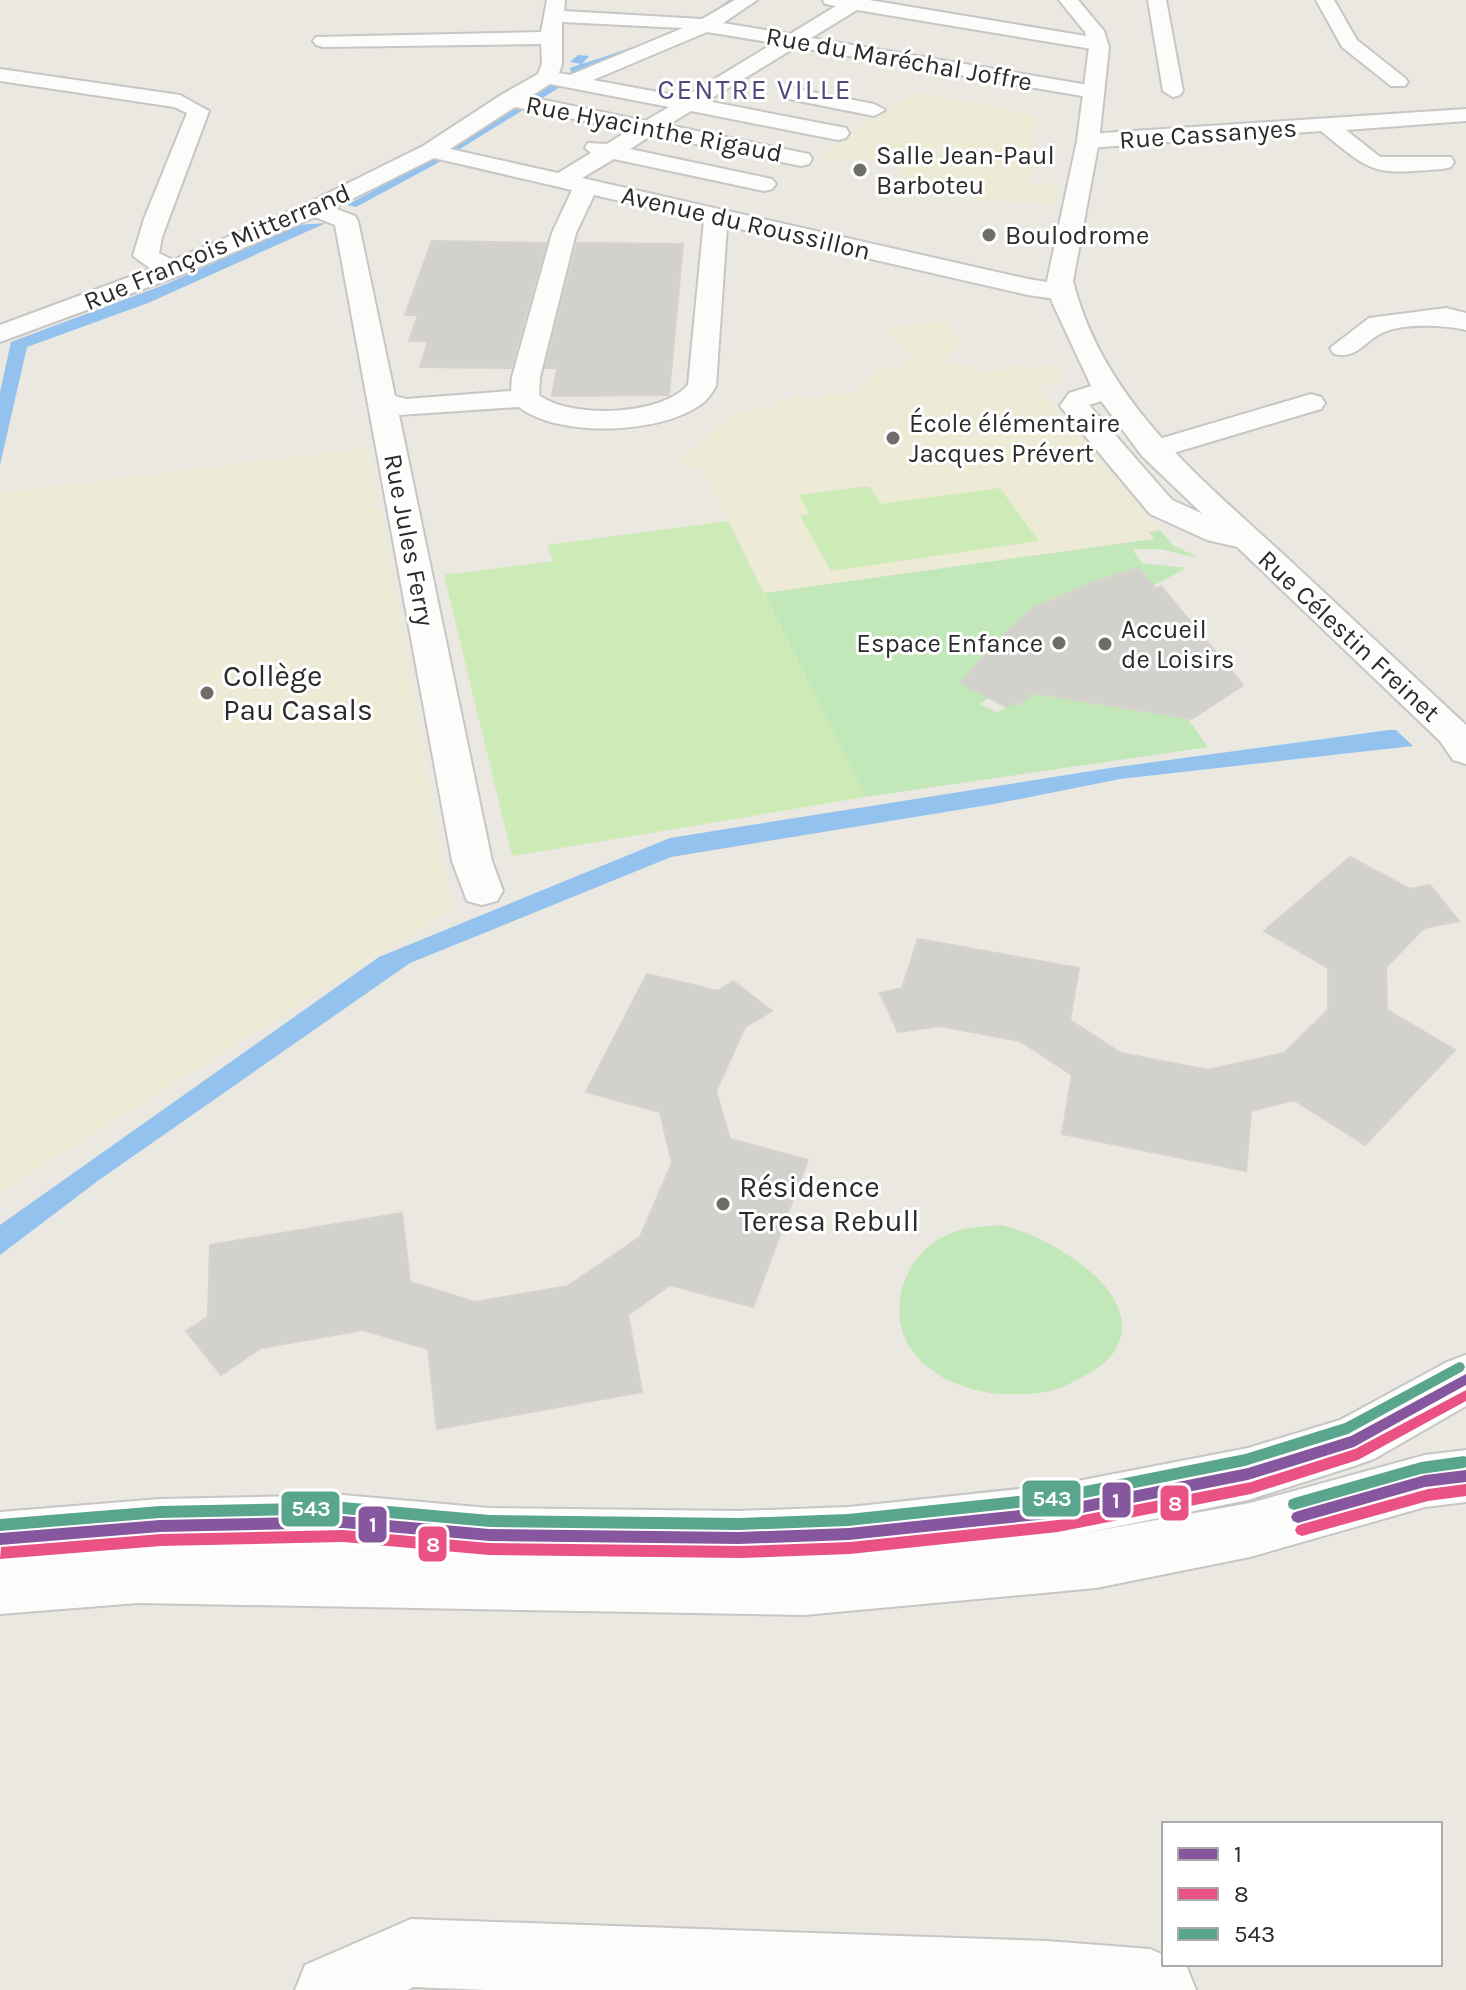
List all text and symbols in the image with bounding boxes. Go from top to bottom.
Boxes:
street label: Rue du Maréchal Joffre [763,20,1035,98]
district label: CENTRE VILLE [657,73,853,106]
street label: Rue Hyacinthe Rigaud [523,89,785,169]
street label: Rue Cassanyes [1118,112,1298,156]
place label: Salle Jean-Paul Barboteu [876,140,1055,201]
marker: Salle Jean-Paul Barboteu [851,161,869,179]
street label: Rue François Mitterrand [79,177,355,317]
street label: Avenue du Roussillon [619,179,873,267]
place label: Boulodrome [1005,220,1149,251]
marker: Boulodrome [980,226,998,244]
place label: École élémentaire Jacques Prévert [909,407,1120,469]
marker: École élémentaire Jacques Prévert [884,429,902,447]
street label: Rue Jules Ferry [377,451,441,629]
street label: Rue Célestin Freinet [1252,544,1446,728]
place label: Accueil de Loisirs [1121,614,1235,675]
place label: Espace Enfance [856,628,1043,659]
marker: Espace Enfance [1050,634,1068,652]
marker: Accueil de Loisirs [1096,635,1114,653]
place label: Collège Pau Casals [223,658,373,728]
marker: Collège Pau Casals [198,684,216,702]
place label: Résidence Teresa Rebull [739,1169,919,1239]
marker: Résidence Teresa Rebull [714,1195,732,1213]
line badge: 543 [1021,1479,1082,1518]
line badge: 1 [1101,1481,1132,1519]
line badge: 8 [1159,1484,1190,1522]
text: 543 [1032,1486,1072,1512]
text: 1 [1112,1488,1120,1514]
line badge: 543 [280,1490,341,1528]
text: 8 [1168,1491,1182,1517]
text: 543 [291,1496,331,1522]
line badge: 1 [357,1505,388,1544]
text: 1 [369,1512,377,1538]
line badge: 8 [417,1525,448,1563]
text: 8 [426,1532,440,1558]
legend [1162,1822,1442,1966]
text: 1 [1234,1840,1242,1868]
text: 8 [1234,1880,1249,1908]
text: 543 [1234,1920,1275,1948]

